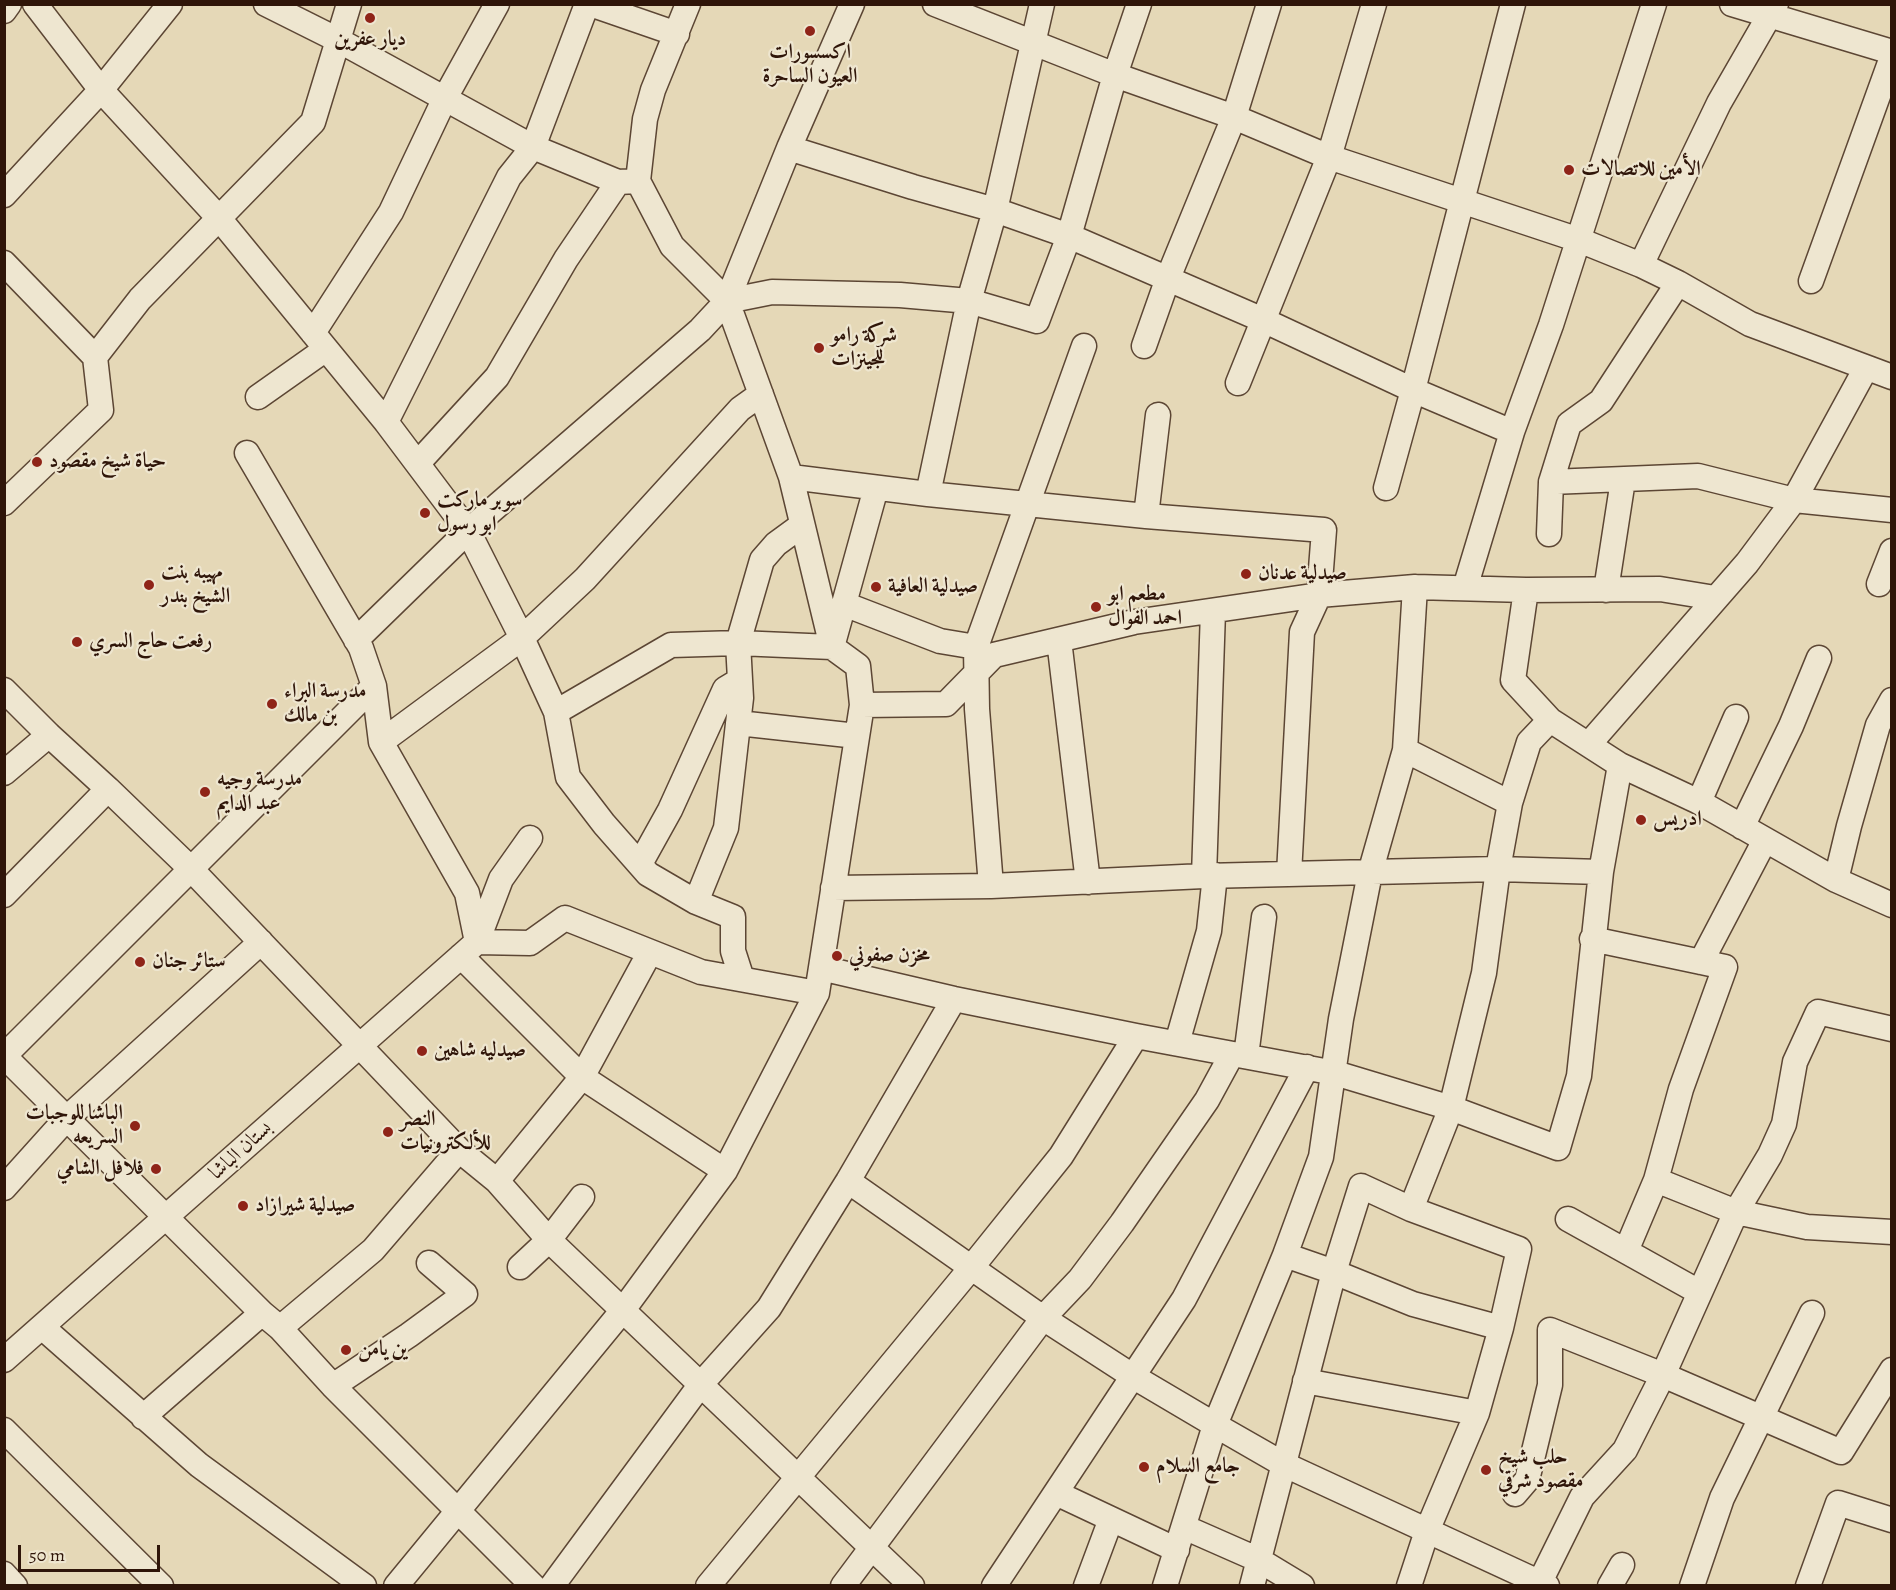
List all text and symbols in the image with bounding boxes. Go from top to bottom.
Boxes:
marker: ديار عفرين [363,11,377,25]
marker: اكسسورات العيون الساحرة [803,24,817,38]
place label: ديار عفرين [334,27,406,53]
place label: اكسسورات العيون الساحرة [762,40,858,90]
place label: الأمين للاتصالات [1581,157,1701,183]
marker: الأمين للاتصالات [1562,163,1576,177]
place label: شركة رامو للجينزات [831,323,897,373]
marker: شركة رامو للجينزات [812,341,826,355]
place label: حياة شيخ مقصود [49,449,166,475]
marker: حياة شيخ مقصود [30,455,44,469]
place label: سوبر ماركت ابو رسول [437,488,522,538]
marker: سوبر ماركت ابو رسول [418,506,432,520]
place label: مهيبه بنت الشيخ بندر [161,560,230,610]
place label: صيدلية عدنان [1258,561,1347,587]
marker: صيدلية عدنان [1239,567,1253,581]
place label: صيدلية العافية [888,574,978,600]
marker: مهيبه بنت الشيخ بندر [142,578,156,592]
marker: صيدلية العافية [869,580,883,594]
place label: مطعم ابو احمد الفوال [1108,582,1182,632]
marker: مطعم ابو احمد الفوال [1089,600,1103,614]
place label: رفعت حاج السري [89,629,212,655]
marker: رفعت حاج السري [70,635,84,649]
place label: مدرسة البراء بن مالك [284,679,366,729]
marker: مدرسة البراء بن مالك [265,697,279,711]
place label: مدرسة وجيه عبد الدايم [217,767,302,817]
marker: مدرسة وجيه عبد الدايم [198,785,212,799]
place label: ادريس [1653,807,1702,833]
marker: ادريس [1634,813,1648,827]
place label: مخزن صفوني [849,943,930,969]
place label: ستائر جنان [152,949,226,975]
marker: مخزن صفوني [830,949,844,963]
marker: ستائر جنان [133,955,147,969]
place label: صيدليه شاهين [434,1038,526,1064]
marker: صيدليه شاهين [415,1044,429,1058]
place label: الباشا للوجبات السريعه [26,1101,123,1151]
place label: النصر للألكترونيات [400,1107,491,1157]
street label: بستان الباشا [204,1116,278,1186]
marker: الباشا للوجبات السريعه [128,1119,142,1133]
marker: النصر للألكترونيات [381,1125,395,1139]
place label: فلافل الشامي [57,1156,144,1182]
marker: فلافل الشامي [149,1162,163,1176]
place label: صيدلية شيرازاد [255,1193,355,1219]
marker: صيدلية شيرازاد [236,1199,250,1213]
place label: ين يامن [358,1337,407,1363]
marker: ين يامن [339,1343,353,1357]
place label: حلب شيخ مقصود شرقي [1498,1445,1583,1495]
place label: جامع السلام [1156,1454,1240,1480]
marker: جامع السلام [1137,1460,1151,1474]
marker: حلب شيخ مقصود شرقي [1479,1463,1493,1477]
scale bar [21,1533,164,1571]
text: 50 m [29,1543,65,1567]

